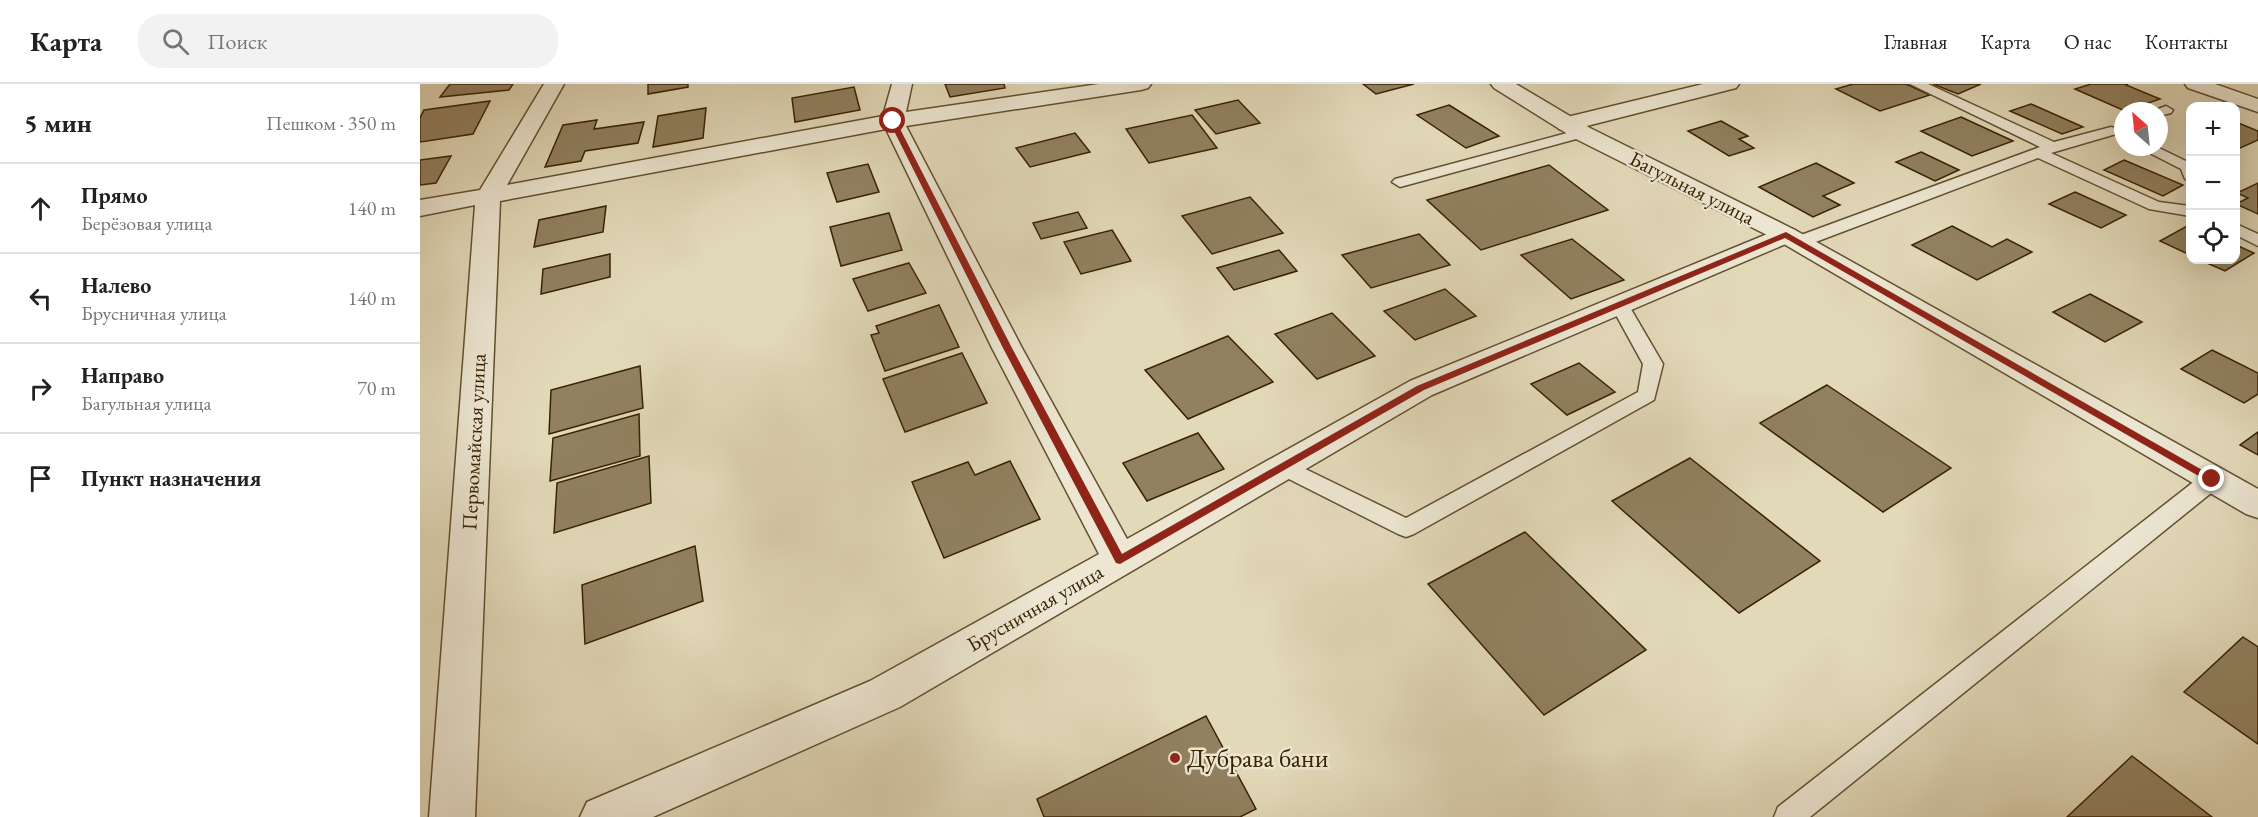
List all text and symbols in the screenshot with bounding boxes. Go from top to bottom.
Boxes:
search box [138,14,558,68]
text: Карта [30,23,102,59]
icon: search [159,25,192,58]
text: Поиск [207,27,267,56]
text: Главная [1883,28,1947,55]
text: Карта [1980,28,2031,55]
text: О нас [2064,28,2112,55]
text: Контакты [2145,28,2228,55]
north arrow [2114,102,2168,156]
map controls [2186,102,2240,264]
button: + [2186,102,2240,156]
text: 5 мин [24,106,92,140]
route start [879,107,905,133]
text: Пешком · 350 m [266,110,396,136]
street label: Багульная улица [1625,144,1760,231]
button: − [2186,156,2240,210]
text: Прямо [81,181,148,210]
icon: ahead [24,192,57,225]
text: 140 m [348,195,396,221]
text: Берёзовая улица [81,210,212,236]
button: locate [2186,210,2240,264]
text: Налево [81,271,151,300]
icon: left [24,282,57,315]
text: 140 m [348,285,396,311]
text: Брусничная улица [81,300,227,326]
street label: Первомайская улица [455,352,492,531]
text: Направо [81,361,164,390]
icon: right [24,372,57,405]
text: 70 m [357,375,396,401]
text: Багульная улица [81,390,212,416]
icon: arrive [24,462,57,495]
text: Пункт назначения [81,464,261,493]
route end [2198,465,2224,491]
street label: Брусничная улица [962,557,1108,658]
place label: Дубрава бани [1187,741,1329,775]
marker: Дубрава бани [1168,751,1182,765]

